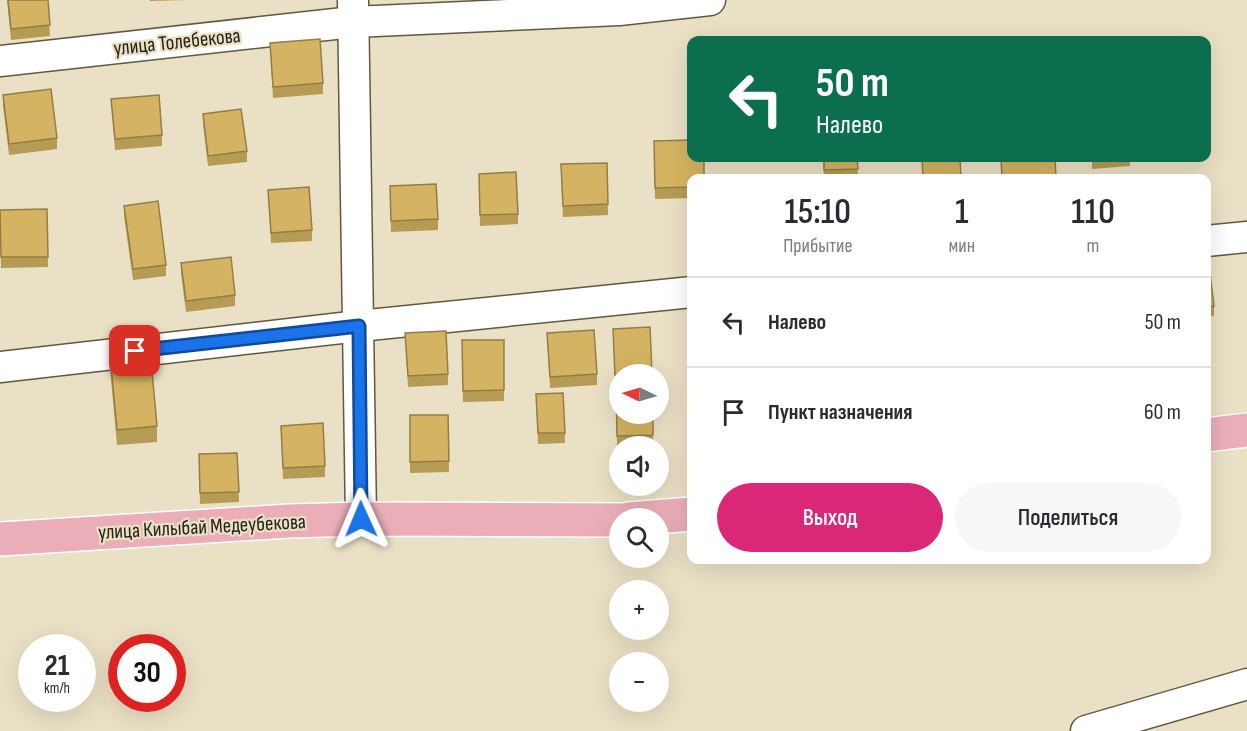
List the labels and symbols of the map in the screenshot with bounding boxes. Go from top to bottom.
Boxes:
street label: улица Толебекова [112,23,242,61]
pin [109,325,160,376]
north arrow [609,364,669,424]
position arrow [329,487,393,551]
street label: улица Килыбай Медеубекова [98,509,306,545]
speed limit sign: 30 [108,634,186,712]

